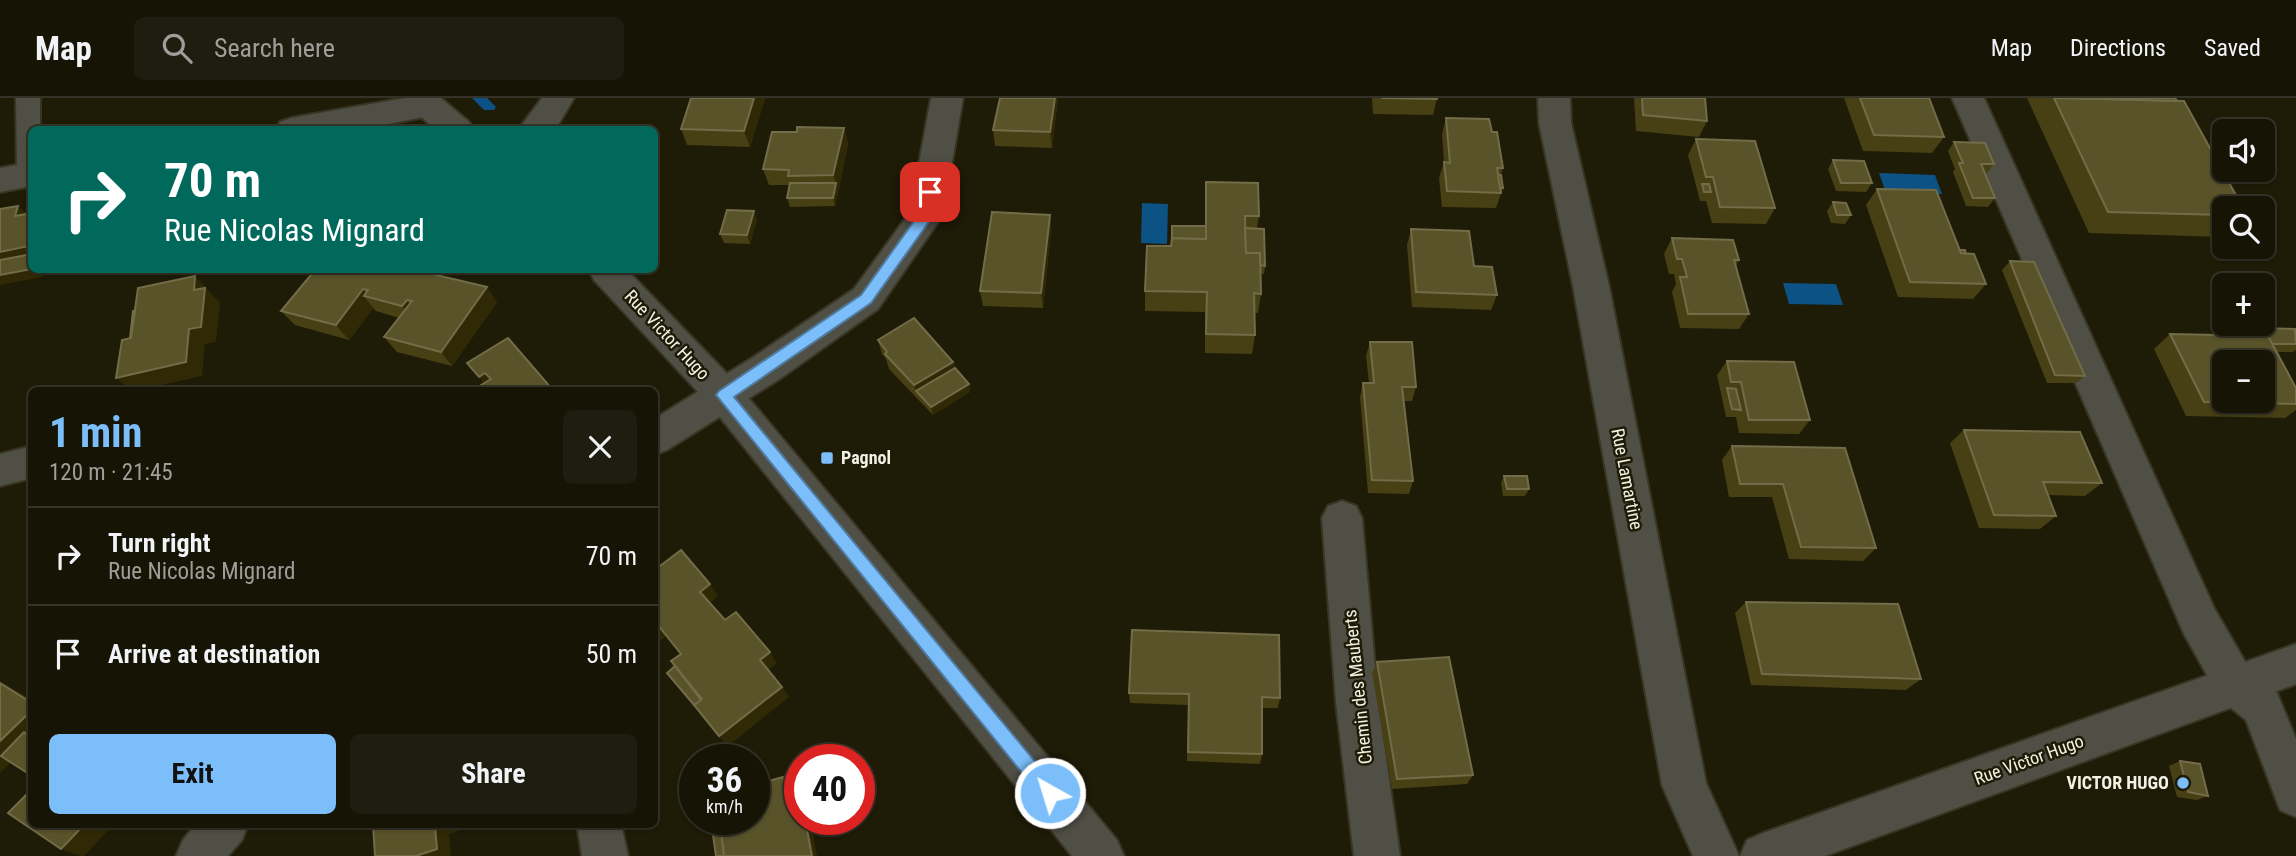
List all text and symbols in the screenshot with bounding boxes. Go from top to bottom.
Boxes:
search box [134,17,624,80]
text: Map [35,29,92,68]
icon: search [158,29,196,67]
text: Search here [214,33,335,63]
text: Map [1991,34,2032,62]
text: Directions [2070,34,2166,62]
text: Saved [2204,34,2261,62]
map controls [2212,119,2275,413]
button: sound [2212,119,2275,182]
text: 70 m [164,152,261,209]
icon: right [49,154,140,245]
pin [900,162,960,222]
icon: arrive [911,173,949,211]
button: search [2212,196,2275,259]
text: Rue Nicolas Mignard [164,211,425,249]
button: + [2212,273,2275,336]
street label: Rue Victor Hugo [620,285,714,384]
button: − [2212,350,2275,413]
text: 1 min [49,408,142,457]
button: close [563,410,637,484]
street label: Rue Lamartine [1607,426,1648,531]
place label: Pagnol [841,447,891,468]
marker: Pagnol [819,450,835,466]
text: 120 m · 21:45 [49,459,173,486]
text: Turn right [108,528,210,558]
icon: right [49,537,87,575]
text: 70 m [586,541,637,571]
text: Rue Nicolas Mignard [108,558,296,585]
street label: Chemin des Mauberts [1339,609,1376,765]
icon: arrive [49,635,87,673]
text: Arrive at destination [108,639,320,669]
text: 50 m [586,639,637,669]
street label: Rue Victor Hugo [1971,730,2086,789]
button: Exit [49,734,336,814]
button: Share [350,734,637,814]
speed limit sign: 40 [784,744,875,835]
position arrow [1013,756,1087,830]
text: 36 [707,760,742,801]
place label: VICTOR HUGO [2067,772,2169,793]
marker: VICTOR HUGO [2175,775,2191,791]
text: km/h [706,796,743,817]

